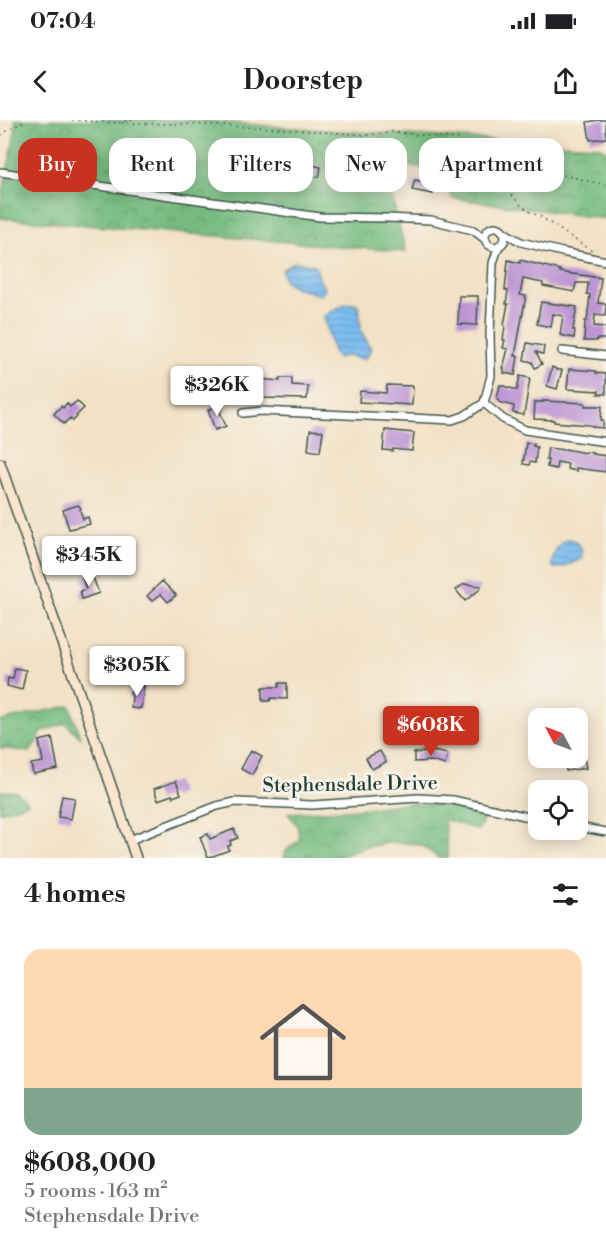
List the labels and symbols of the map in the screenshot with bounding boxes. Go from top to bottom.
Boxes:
pin: $326K [175,366,259,417]
pin: $345K [47,536,131,587]
pin: $305K [95,646,179,697]
pin: $608K [389,706,473,757]
north arrow [528,708,588,768]
street label: Stephensdale Drive [262,771,438,799]

